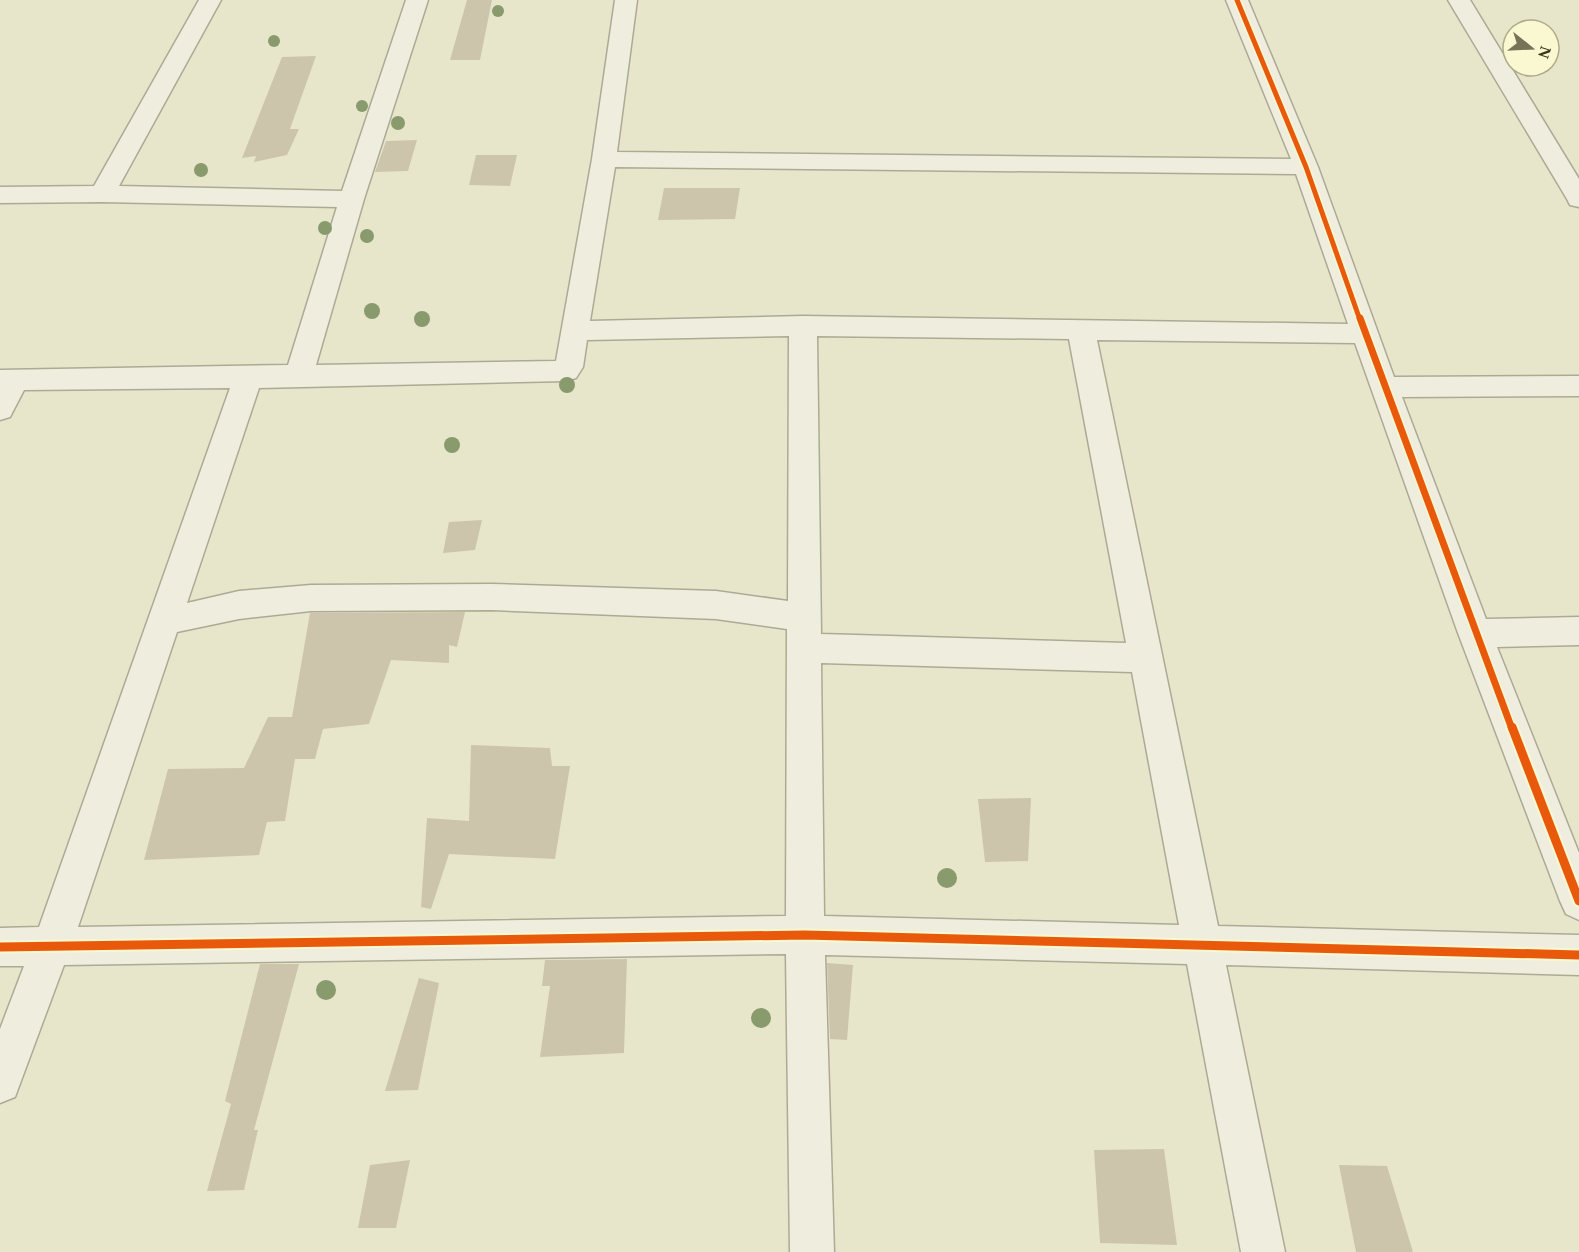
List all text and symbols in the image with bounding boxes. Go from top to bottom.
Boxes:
north arrow [1501,18,1561,78]
text: N [1535,44,1555,61]

